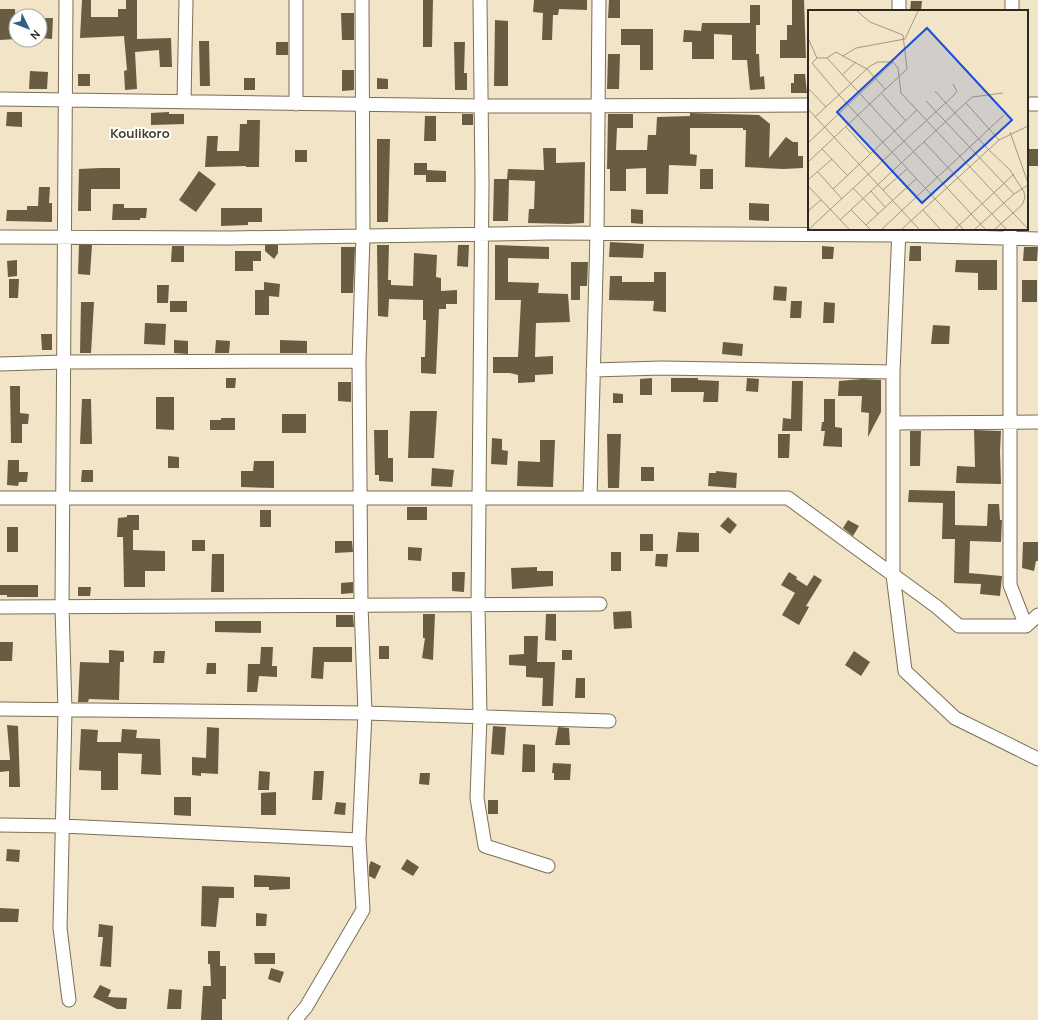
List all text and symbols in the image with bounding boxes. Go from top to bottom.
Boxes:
north arrow [8,8,48,48]
inset map [808,10,1028,230]
text: N [27,27,44,43]
district label: Koulikoro [110,124,170,142]

